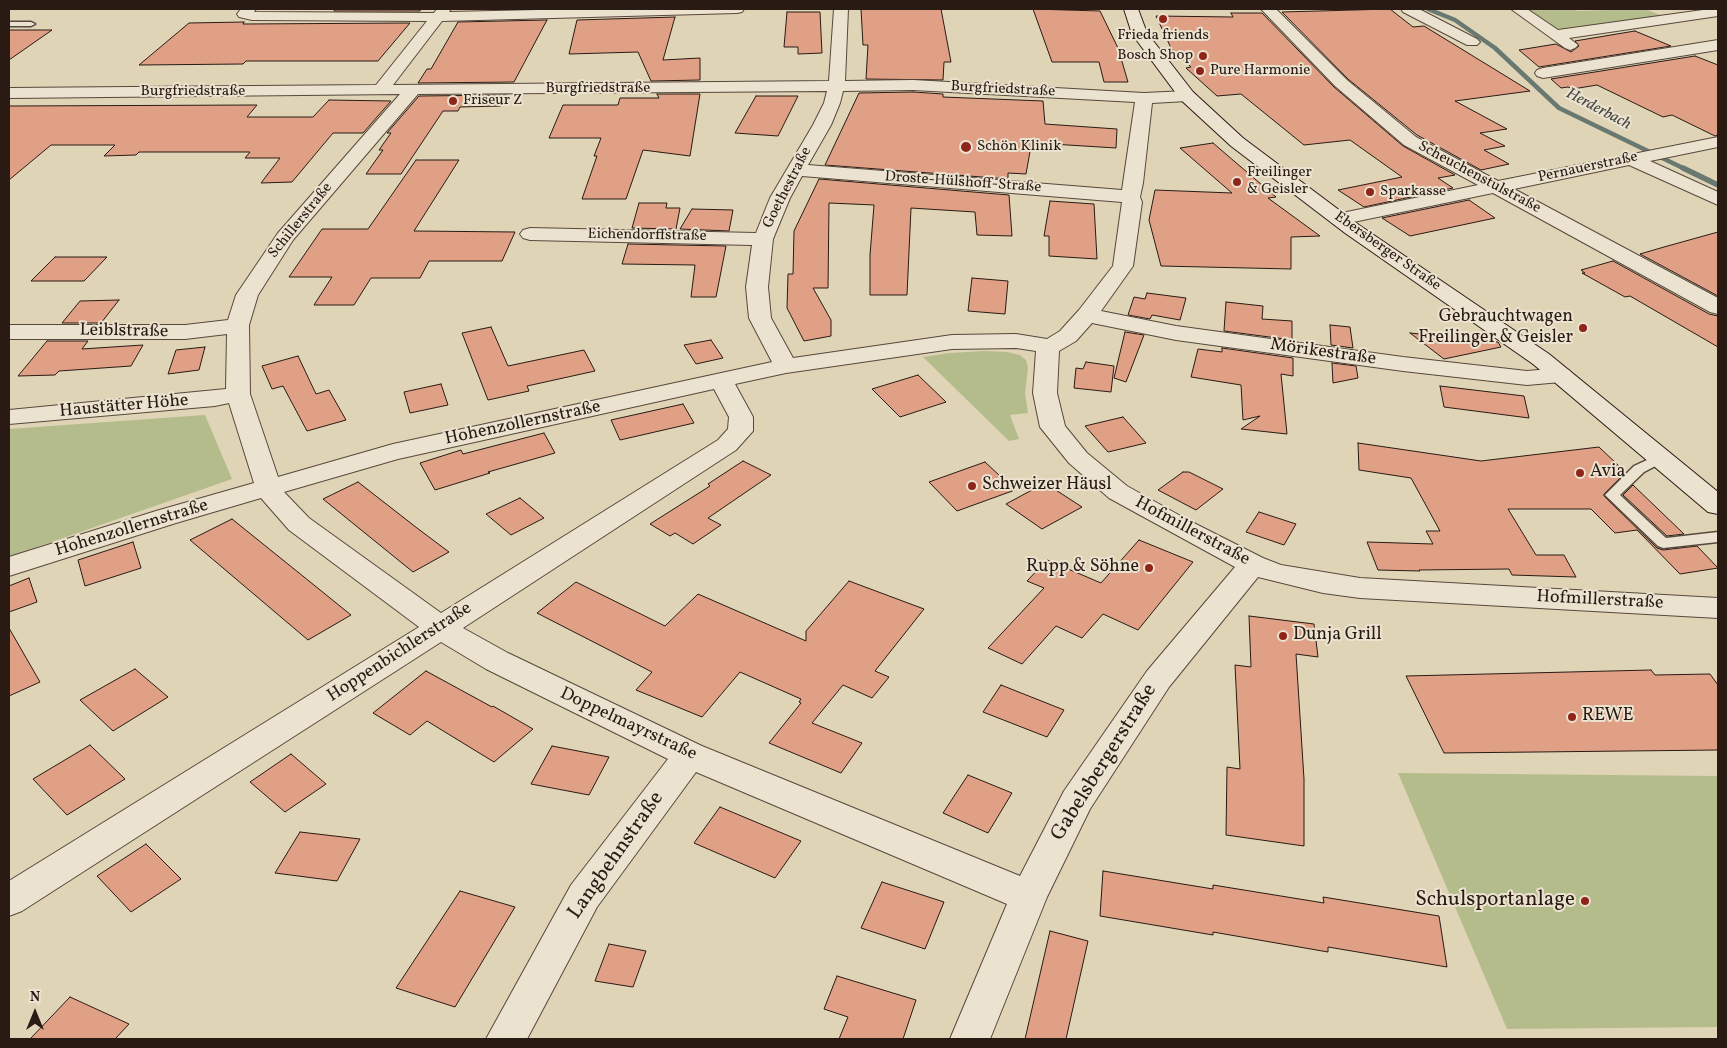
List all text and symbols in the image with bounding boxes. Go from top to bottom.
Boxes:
marker: Frieda friends [1157,13,1169,25]
place label: Frieda friends [1117,27,1209,45]
place label: Bosch Shop [1117,47,1193,65]
marker: Bosch Shop [1197,50,1209,62]
place label: Pure Harmonie [1210,62,1310,80]
marker: Pure Harmonie [1194,65,1206,77]
street label: Burgfriedstraße [950,78,1056,102]
street label: Burgfriedstraße [546,80,650,98]
street label: Burgfriedstraße [141,83,245,101]
water label: Herderbach [1562,85,1634,135]
place label: Friseur Z [463,92,523,110]
marker: Friseur Z [447,95,459,107]
place label: Schön Klinik [977,138,1061,156]
street label: Scheuchenstulstraße [1414,138,1544,218]
marker: Schön Klinik [959,140,973,154]
street label: Goethestraße [760,144,816,232]
street label: Pernauerstraße [1536,149,1640,187]
place label: Freilinger & Geisler [1247,164,1312,199]
street label: Droste-Hülshoff-Straße [884,169,1042,197]
marker: Freilinger & Geisler [1231,176,1243,188]
street label: Schillerstraße [265,180,337,262]
place label: Sparkasse [1380,183,1446,201]
marker: Sparkasse [1364,186,1376,198]
street label: Ebersberger Straße [1330,208,1444,296]
street label: Eichendorffstraße [587,226,707,246]
place label: Gebrauchtwagen Freilinger & Geisler [1418,307,1573,350]
street label: Leiblstraße [79,320,169,344]
marker: Gebrauchtwagen Freilinger & Geisler [1577,322,1589,334]
street label: Mörikestraße [1269,335,1377,371]
street label: Haustätter Höhe [59,391,189,423]
street label: Hohenzollernstraße [443,397,603,451]
place label: Avia [1590,462,1625,484]
marker: Avia [1574,467,1586,479]
place label: Schweizer Häusl [982,475,1112,497]
marker: Schweizer Häusl [966,480,978,492]
street label: Hofmillerstraße [1131,493,1253,571]
street label: Hohenzollernstraße [53,495,211,563]
place label: Rupp & Söhne [1026,557,1139,579]
marker: Rupp & Söhne [1143,562,1155,574]
street label: Hofmillerstraße [1536,587,1664,615]
street label: Hoppenbichlerstraße [324,598,476,708]
place label: Dunja Grill [1293,625,1382,647]
marker: Dunja Grill [1277,630,1289,642]
street label: Gabelsbergerstraße [1047,680,1163,846]
street label: Doppelmayrstraße [556,684,700,766]
place label: REWE [1582,706,1633,728]
marker: REWE [1566,711,1578,723]
street label: Langbehnstraße [564,787,670,925]
place label: Schulsportanlage [1415,888,1575,914]
marker: Schulsportanlage [1579,895,1591,907]
north arrow [10,988,60,1038]
text: N [30,988,40,1007]

